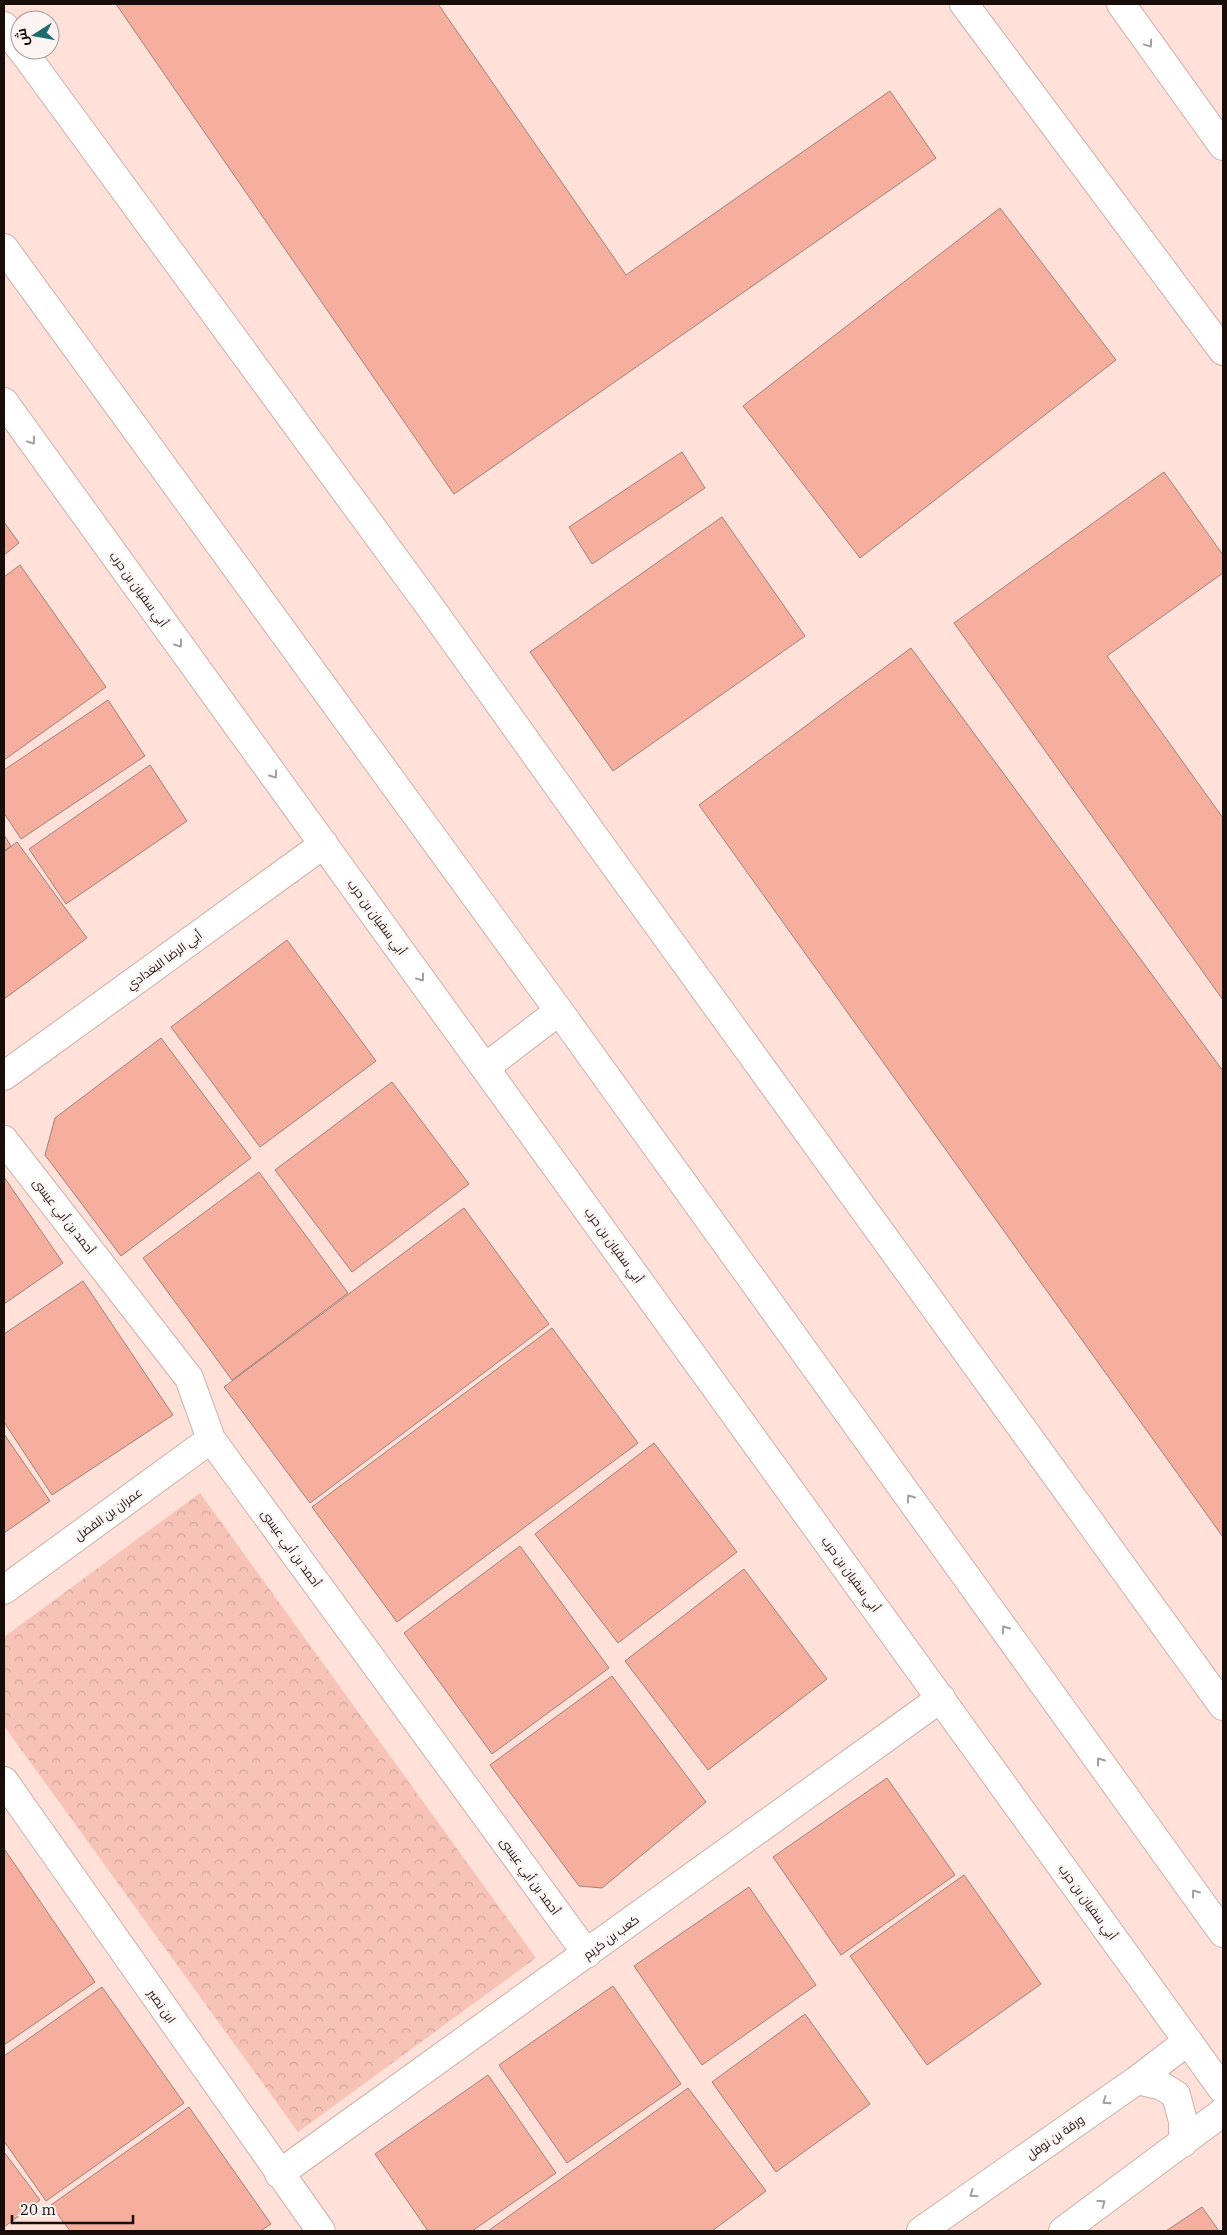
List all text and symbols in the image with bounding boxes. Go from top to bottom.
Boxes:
north arrow [10,10,60,60]
text: ش [12,27,33,48]
one-way arrow [1143,38,1152,48]
one-way arrow [26,435,35,445]
street label: أبي سفيان بن حرب [104,548,171,631]
one-way arrow [173,638,182,648]
one-way arrow [269,769,277,778]
street label: أبي سفيان بن حرب [342,876,409,959]
street label: أبي الرضا البغدادي [123,927,207,995]
one-way arrow [415,972,424,982]
street label: أحمد بن أبي عيسى [27,1175,98,1259]
street label: أبي سفيان بن حرب [579,1204,646,1287]
street label: عمران بن الفضل [71,1484,145,1544]
one-way arrow [907,1494,916,1503]
street label: أحمد بن أبي عيسى [256,1506,324,1591]
street label: أبي سفيان بن حرب [816,1533,883,1616]
one-way arrow [1002,1626,1011,1635]
one-way arrow [1097,1757,1106,1767]
street label: أحمد بن أبي عيسى [495,1834,563,1919]
street label: أبي سفيان بن حرب [1053,1861,1120,1944]
one-way arrow [1192,1889,1201,1899]
street label: كعب بن كريم [580,1912,642,1963]
street label: ابن نصير [144,1985,179,2026]
one-way arrow [1103,2095,1112,2104]
street label: ورقة بن نوفل [1023,2112,1087,2162]
one-way arrow [970,2188,979,2197]
scale bar [12,2192,134,2224]
text: 20 m [20,2200,56,2219]
one-way arrow [1096,2200,1105,2208]

